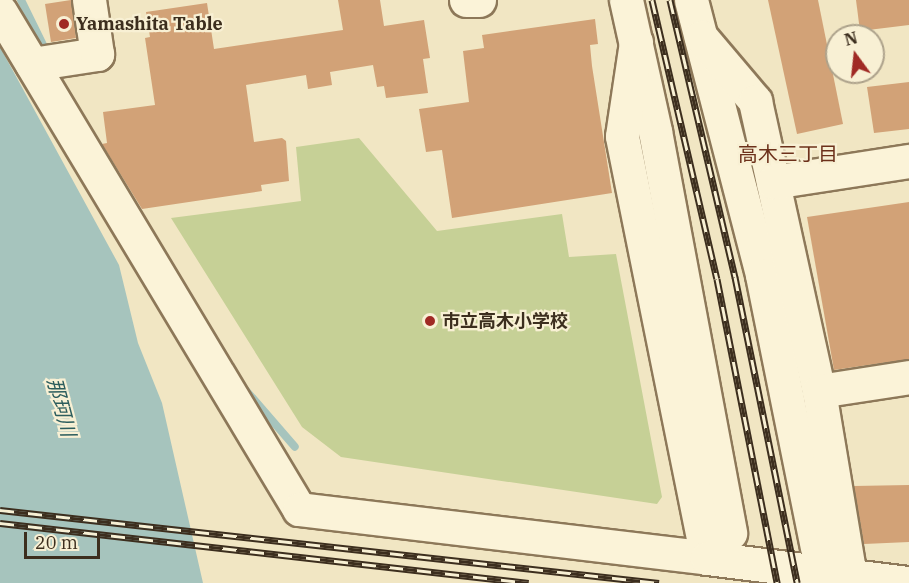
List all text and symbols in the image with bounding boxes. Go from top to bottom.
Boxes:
place label: Yamashita Table [76,13,223,35]
marker: Yamashita Table [57,17,71,31]
north arrow [825,24,885,84]
text: N [842,27,860,50]
district label: 高木三丁目 [738,141,838,165]
place label: 市立高木小学校 [442,310,568,332]
marker: 市立高木小学校 [423,314,437,328]
water label: 那珂川 [43,375,81,439]
scale bar [27,520,104,558]
text: 20 m [35,531,78,554]

